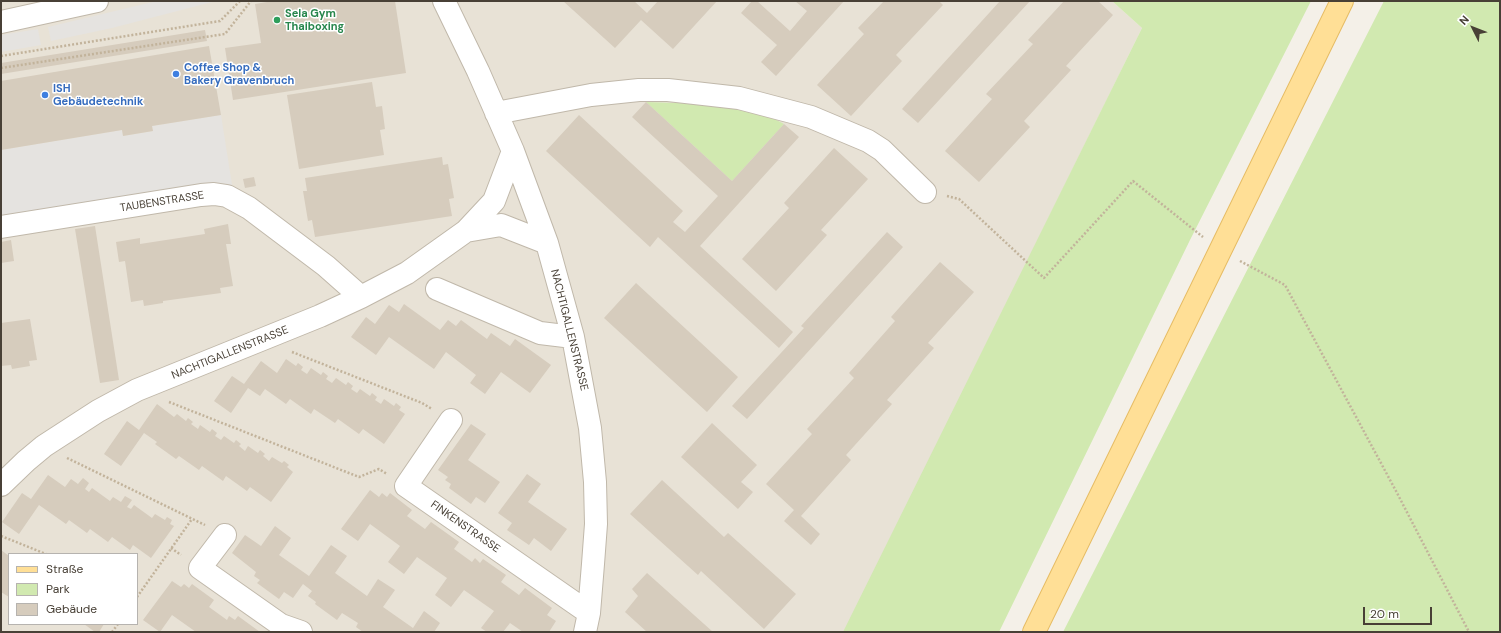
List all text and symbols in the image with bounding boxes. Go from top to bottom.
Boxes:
place label: Sela Gym Thaiboxing [285,7,344,33]
north arrow [1453,8,1493,48]
text: N [1456,12,1472,28]
marker: Sela Gym Thaiboxing [272,15,282,25]
place label: Coffee Shop & Bakery Gravenbruch [184,61,294,87]
marker: Coffee Shop & Bakery Gravenbruch [171,69,181,79]
place label: ISH Gebäudetechnik [53,82,143,108]
marker: ISH Gebäudetechnik [40,90,50,100]
street label: TAUBENSTRASSE [119,189,205,215]
street label: NACHTIGALLENSTRASSE [547,268,591,392]
street label: NACHTIGALLENSTRASSE [170,324,290,382]
street label: FINKENSTRASSE [428,498,502,556]
legend [8,553,138,625]
text: Straße [46,561,83,577]
text: Park [46,581,70,597]
scale bar [1365,599,1434,625]
text: Gebäude [46,601,97,617]
text: 20 m [1370,606,1399,622]

